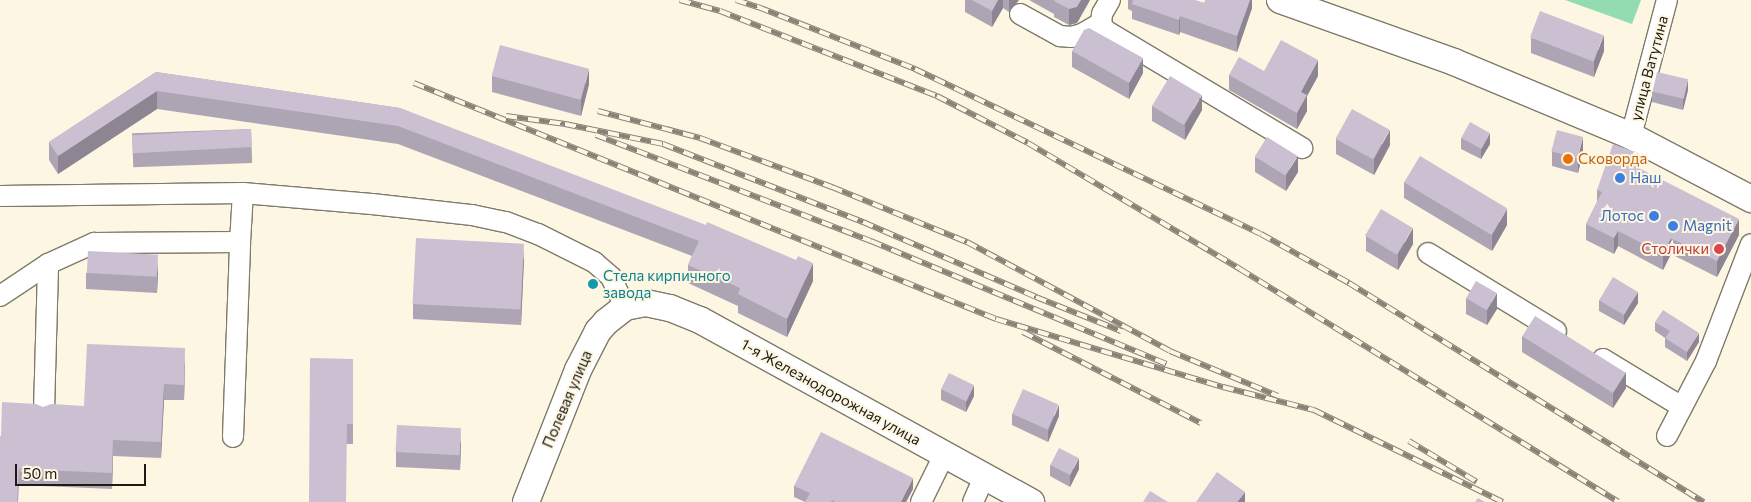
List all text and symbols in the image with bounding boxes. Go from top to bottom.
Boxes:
street label: улица Ватутина [1626,13,1672,123]
place label: Сковорда [1578,150,1647,168]
marker: Сковорда [1562,153,1574,165]
place label: Наш [1630,169,1661,187]
marker: Наш [1614,172,1626,184]
place label: Лотос [1601,207,1644,225]
marker: Лотос [1648,210,1660,222]
place label: Magnit [1683,217,1732,235]
marker: Magnit [1667,220,1679,232]
place label: Столички [1641,240,1709,258]
marker: Столички [1713,243,1725,255]
place label: Стела кирпичного завода [603,266,731,301]
marker: Стела кирпичного завода [587,278,599,290]
street label: 1-я Железнодорожная улица [738,335,924,449]
street label: Полевая улица [538,348,596,450]
scale bar [18,454,149,486]
text: 50 m [23,464,57,482]

